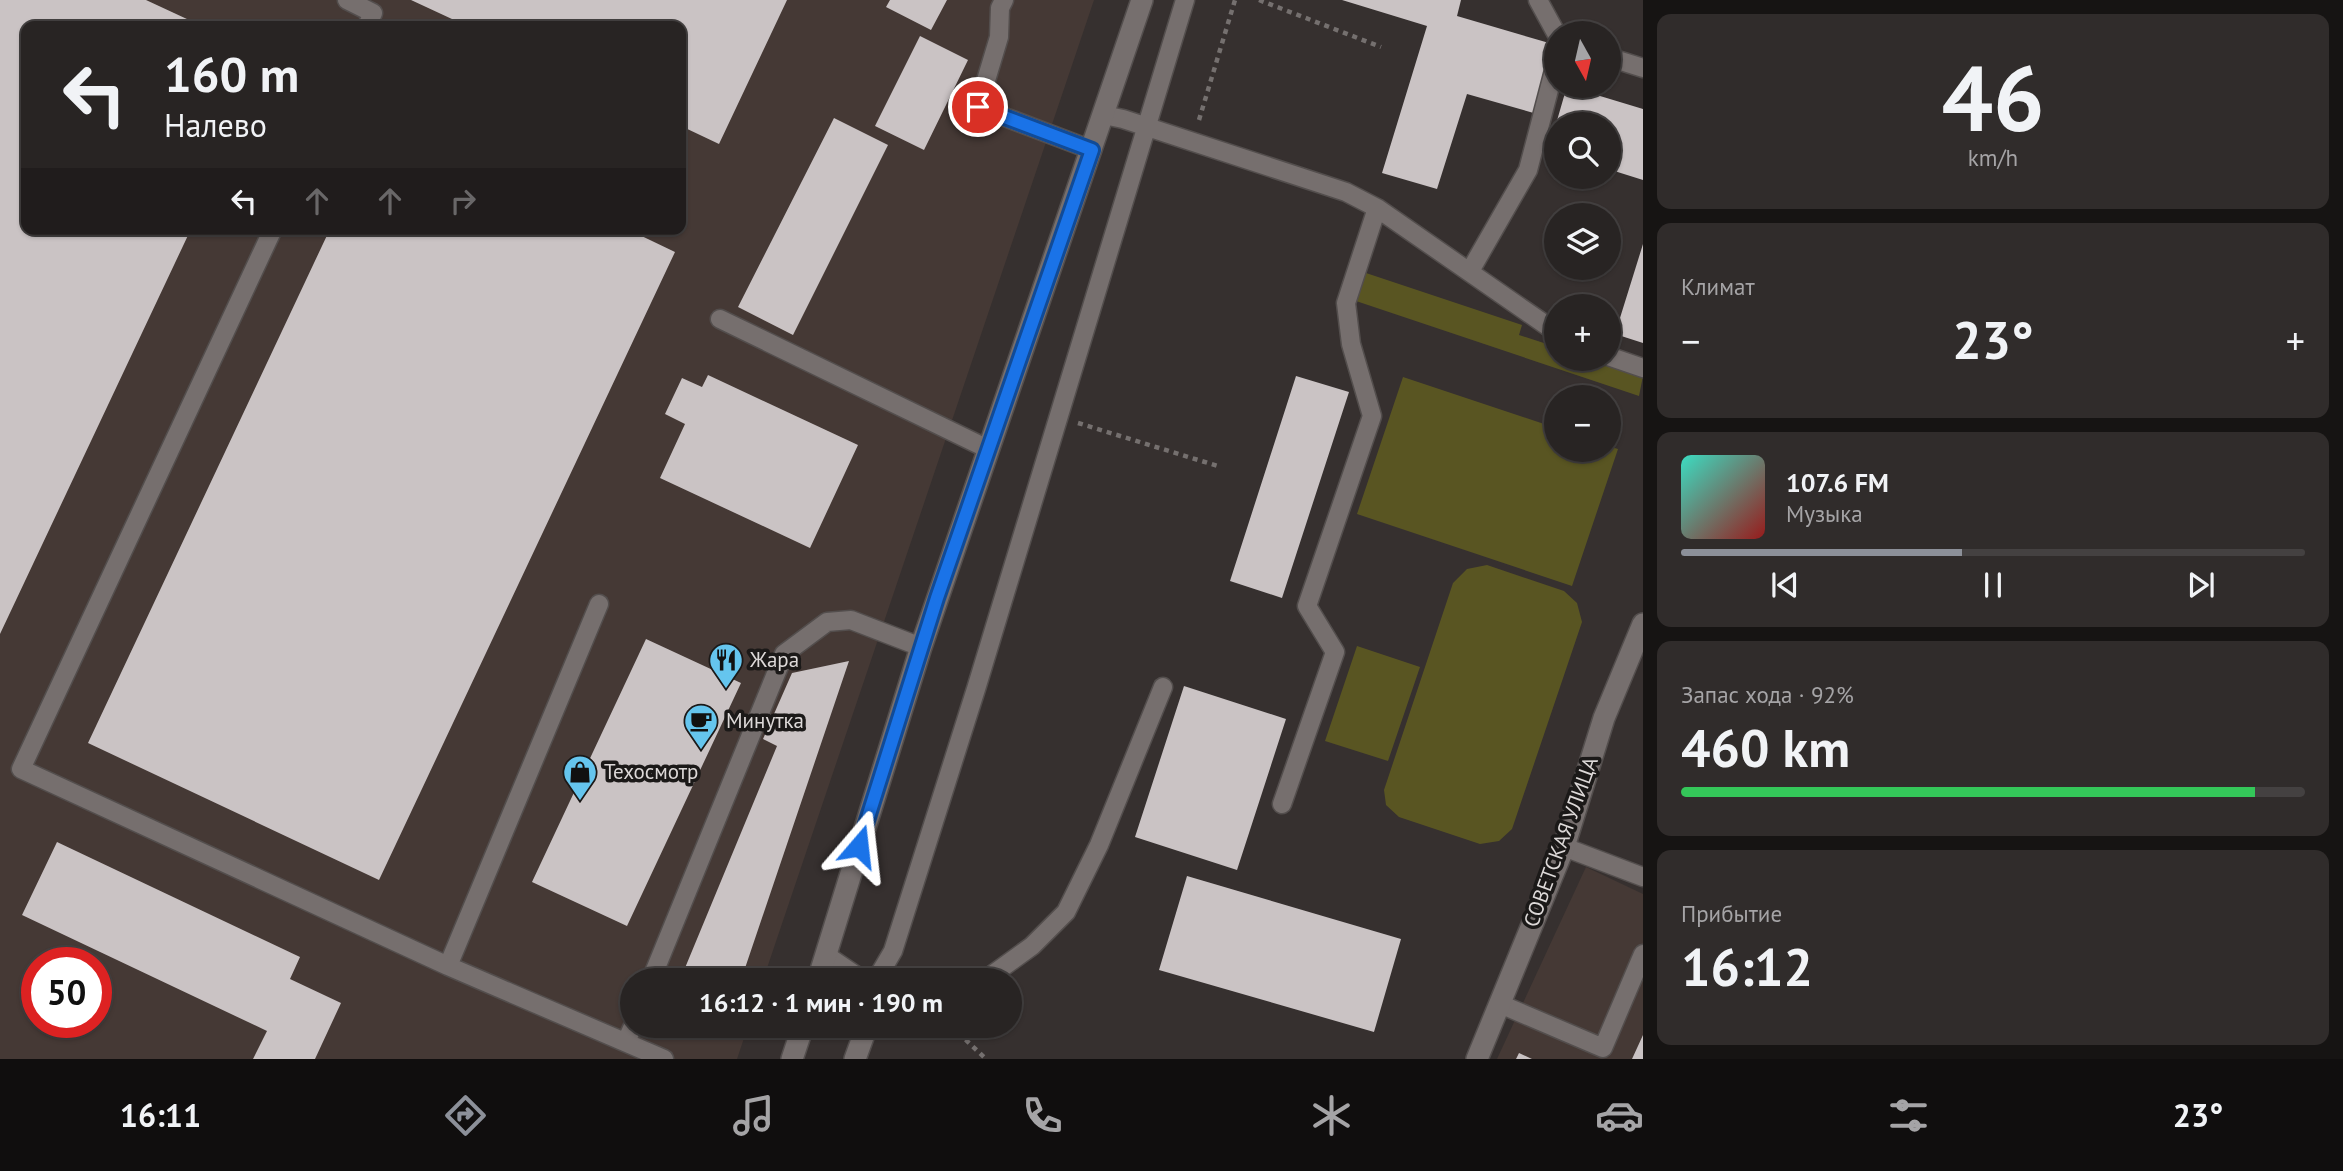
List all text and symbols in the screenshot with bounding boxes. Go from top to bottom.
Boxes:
north arrow [1544,21,1620,98]
map controls [1544,21,1621,462]
text: 46 [1941,38,2045,156]
text: 160 m [164,42,299,106]
icon: left [49,49,140,140]
pin [948,77,1008,137]
icon: arrive [959,88,997,126]
text: Налево [164,104,267,146]
button: search [1544,112,1621,189]
text: km/h [1968,143,2018,172]
icon: left [225,182,263,220]
icon: ahead [298,182,336,220]
icon: ahead [371,182,409,220]
icon: right [444,182,482,220]
button: layers [1544,203,1621,280]
text: Климат [1681,272,1755,301]
button: + [1544,294,1621,371]
text: 23° [1952,306,2034,373]
text: − [1681,316,1700,365]
text: + [2286,316,2305,365]
button: − [1544,385,1621,462]
text: 107.6 FM [1786,466,1889,499]
text: Музыка [1786,499,1863,528]
icon: previous [1766,566,1804,604]
icon: pause [1974,566,2012,604]
icon: next [2182,566,2220,604]
restaurant icon: Жара [707,641,745,690]
place label: Жара [749,646,799,673]
text: Запас хода · 92% [1681,680,1854,709]
cafe icon: Минутка [682,702,720,751]
place label: Минутка [726,707,804,734]
text: 460 km [1681,714,1850,781]
street label: СОВЕТСКАЯ УЛИЦА [1517,752,1604,931]
shop icon: Техосмотр [561,753,599,802]
place label: Техосмотр [604,758,698,785]
position arrow [822,809,896,883]
text: Прибытие [1681,899,1782,928]
text: 16:12 [1681,933,1813,1000]
speed limit sign: 50 [21,947,112,1038]
text: 16:12 · 1 мин · 190 m [699,986,943,1019]
icon: directions [441,1091,490,1140]
icon: music [729,1091,778,1140]
icon: phone [1018,1091,1067,1140]
icon: climate [1307,1091,1356,1140]
icon: car [1595,1091,1644,1140]
icon: filters [1884,1091,1933,1140]
text: 16:11 [120,1094,201,1136]
text: 23° [2173,1094,2223,1136]

